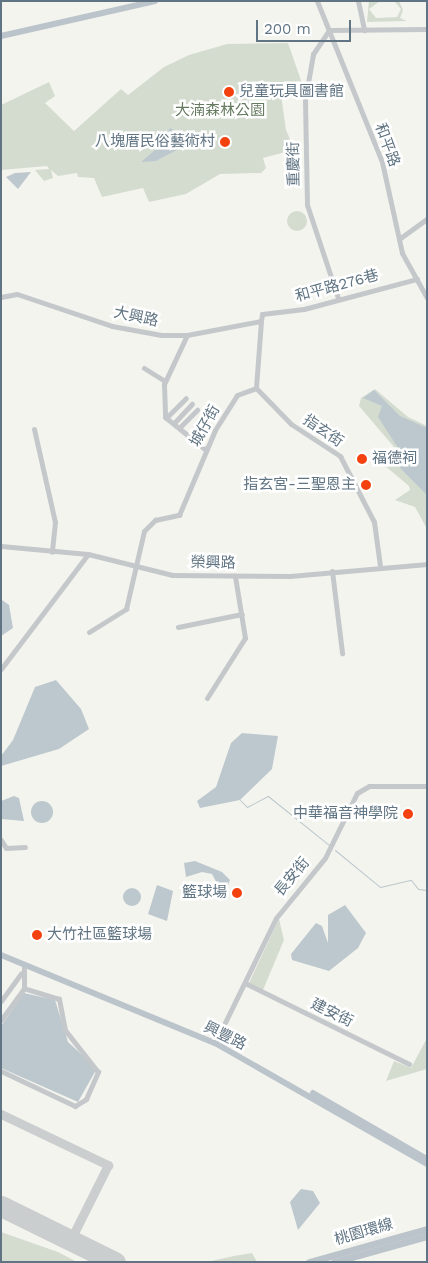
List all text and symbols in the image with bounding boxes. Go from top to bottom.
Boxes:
scale bar [258,10,353,42]
text: 200 m [264,20,311,38]
place label: 兒童玩具圖書館 [239,83,344,101]
marker: 兒童玩具圖書館 [223,86,235,98]
park label: 大湳森林公園 [175,102,265,120]
street label: 和平路 [371,121,403,169]
place label: 八塊厝民俗藝術村 [95,133,215,151]
marker: 八塊厝民俗藝術村 [219,136,231,148]
street label: 重慶街 [285,141,303,187]
street label: 和平路276巷 [293,266,381,306]
street label: 大興路 [112,304,160,330]
street label: 城仔街 [186,402,224,450]
street label: 指玄街 [299,411,347,451]
place label: 福德祠 [372,450,417,468]
marker: 福德祠 [356,453,368,465]
place label: 指玄宮-三聖恩主 [243,476,356,494]
marker: 指玄宮-三聖恩主 [360,479,372,491]
street label: 榮興路 [190,554,236,572]
place label: 中華福音神學院 [293,805,398,823]
marker: 中華福音神學院 [402,808,414,820]
street label: 長安街 [271,854,313,900]
place label: 籃球場 [182,884,227,902]
marker: 籃球場 [231,887,243,899]
place label: 大竹社區籃球場 [47,926,152,944]
marker: 大竹社區籃球場 [31,929,43,941]
street label: 建安街 [308,995,356,1031]
street label: 興豐路 [201,1018,249,1054]
street label: 桃園環線 [333,1215,395,1249]

